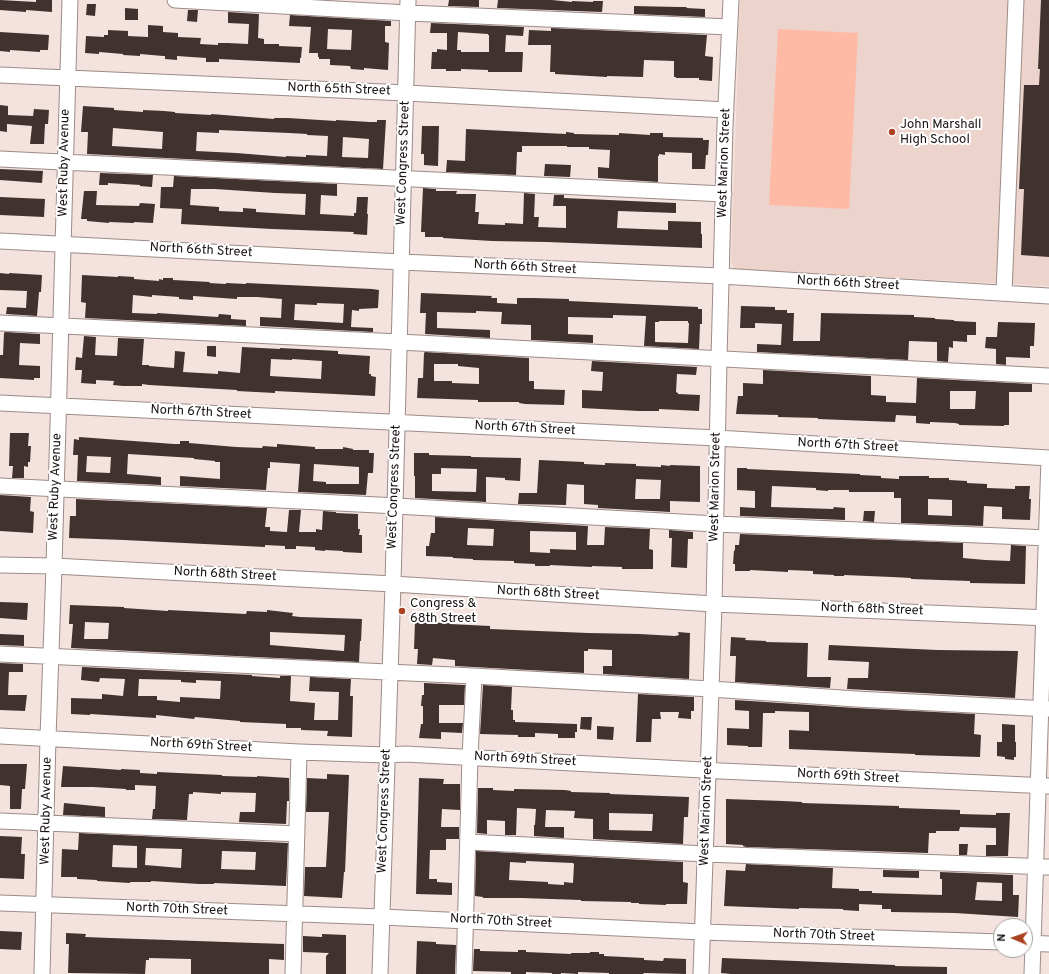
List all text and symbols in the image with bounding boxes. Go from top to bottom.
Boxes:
street label: North 65th Street [287,80,391,100]
street label: West Congress Street [394,100,414,226]
street label: West Marion Street [715,108,735,218]
street label: West Ruby Avenue [56,109,74,217]
place label: John Marshall High School [900,117,981,148]
marker: John Marshall High School [887,127,897,137]
street label: North 66th Street [149,241,253,261]
street label: North 66th Street [473,258,577,278]
street label: North 66th Street [796,274,900,294]
street label: North 67th Street [150,403,252,423]
street label: North 67th Street [474,419,576,439]
street label: West Congress Street [385,424,405,550]
street label: West Marion Street [707,432,725,542]
street label: West Ruby Avenue [46,433,66,541]
street label: North 67th Street [797,436,899,456]
street label: North 68th Street [173,565,277,585]
street label: North 68th Street [496,584,600,604]
place label: Congress & 68th Street [410,596,476,627]
street label: North 68th Street [820,600,924,620]
marker: Congress & 68th Street [397,606,407,616]
street label: North 69th Street [149,736,253,756]
street label: West Congress Street [375,748,395,874]
street label: North 69th Street [473,750,577,770]
street label: West Marion Street [697,756,717,866]
street label: West Ruby Avenue [38,757,56,865]
street label: North 69th Street [796,767,900,787]
street label: North 70th Street [126,900,228,920]
street label: North 70th Street [450,912,552,932]
north arrow [993,918,1033,958]
street label: North 70th Street [773,926,875,946]
text: N [995,933,1009,942]

